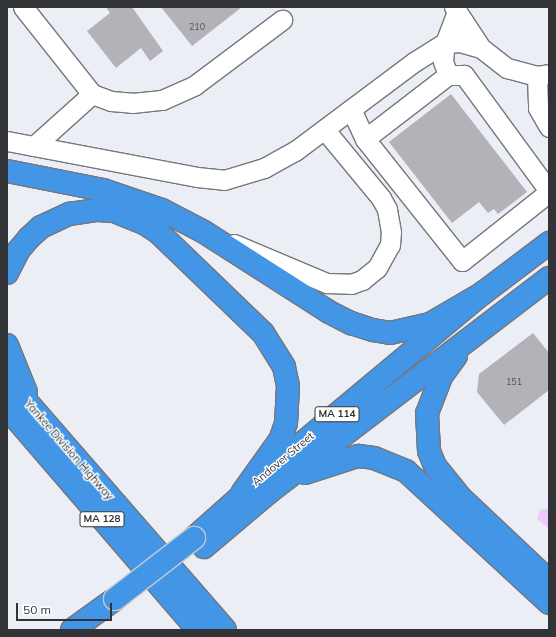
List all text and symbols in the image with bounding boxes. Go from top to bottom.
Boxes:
house number: 210 [189,22,205,32]
house number: 151 [506,377,522,387]
street label: Yankee Division Highway [22,397,116,503]
road number: MA 114 [314,406,360,422]
street label: Andover Street [250,429,316,489]
road number: MA 128 [79,511,125,527]
scale bar [18,595,114,621]
text: 50 m [23,602,51,617]

